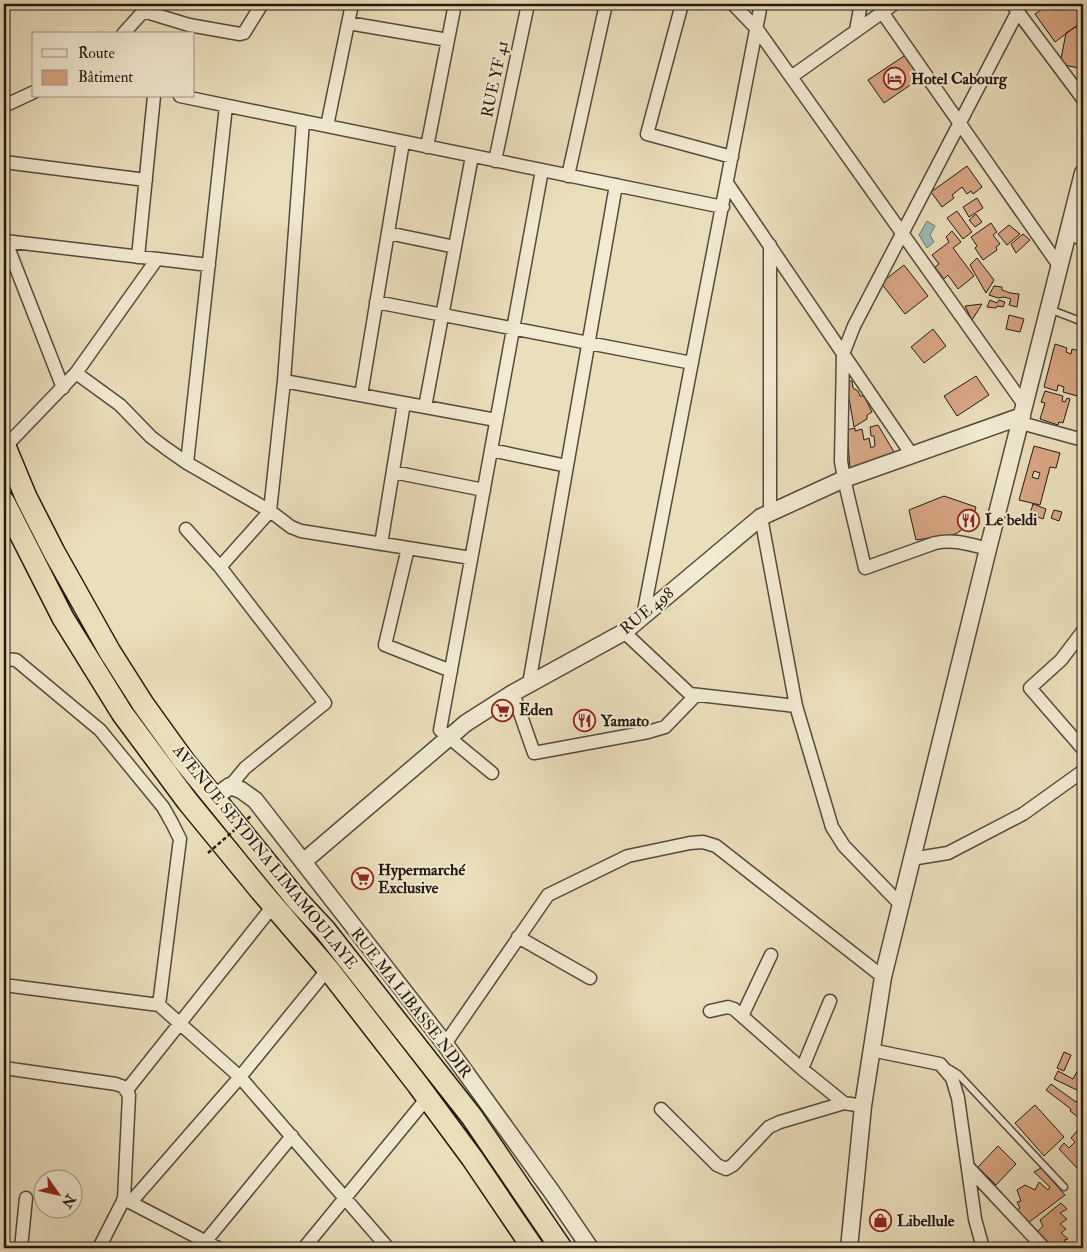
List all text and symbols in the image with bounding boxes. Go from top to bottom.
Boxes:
legend [32,32,195,98]
street label: RUE YF 41 [477,39,513,119]
text: Route [78,44,115,63]
hotel icon: Hotel Cabourg [883,67,907,91]
text: Bâtiment [78,68,133,87]
place label: Hotel Cabourg [911,69,1008,90]
restaurant icon: Le beldi [957,508,981,532]
place label: Le beldi [985,510,1038,530]
street label: RUE 498 [616,583,678,639]
supermarket icon: Eden [491,698,515,722]
place label: Eden [519,700,554,720]
restaurant icon: Yamato [573,709,597,733]
place label: Yamato [600,711,649,731]
street label: AVENUE SEYDINA LIMAMOULAYE [168,740,362,973]
place label: Hypermarché Exclusive [378,860,466,898]
supermarket icon: Hypermarché Exclusive [350,867,374,891]
street label: RUE MA LIBASSE NDIR [346,924,476,1082]
north arrow [32,1170,82,1220]
text: N [58,1190,79,1211]
shop icon: Libellule [869,1209,893,1233]
place label: Libellule [897,1211,955,1231]

